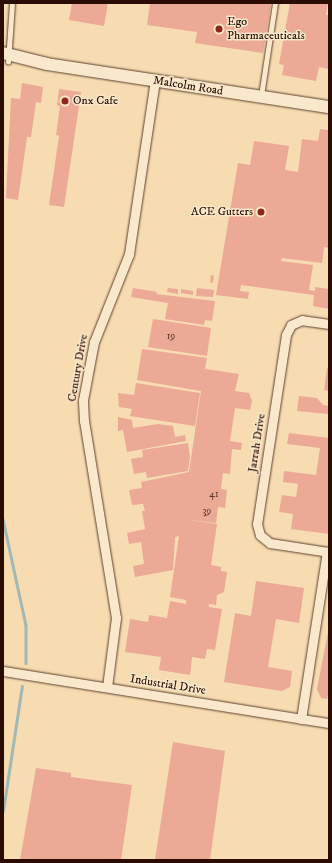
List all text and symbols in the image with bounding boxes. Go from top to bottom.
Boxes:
place label: Ego Pharmaceuticals [227,15,305,43]
marker: Ego Pharmaceuticals [214,24,224,34]
street label: Malcolm Road [152,73,224,99]
place label: Onx Cafe [73,94,118,108]
marker: Onx Cafe [60,96,70,106]
place label: ACE Gutters [191,205,253,219]
marker: ACE Gutters [256,207,266,217]
house number: 19 [167,331,175,343]
street label: Century Drive [65,333,91,403]
street label: Jarrah Drive [245,413,269,473]
house number: 41 [209,489,219,501]
house number: 39 [203,506,211,518]
street label: Industrial Drive [129,672,207,698]

